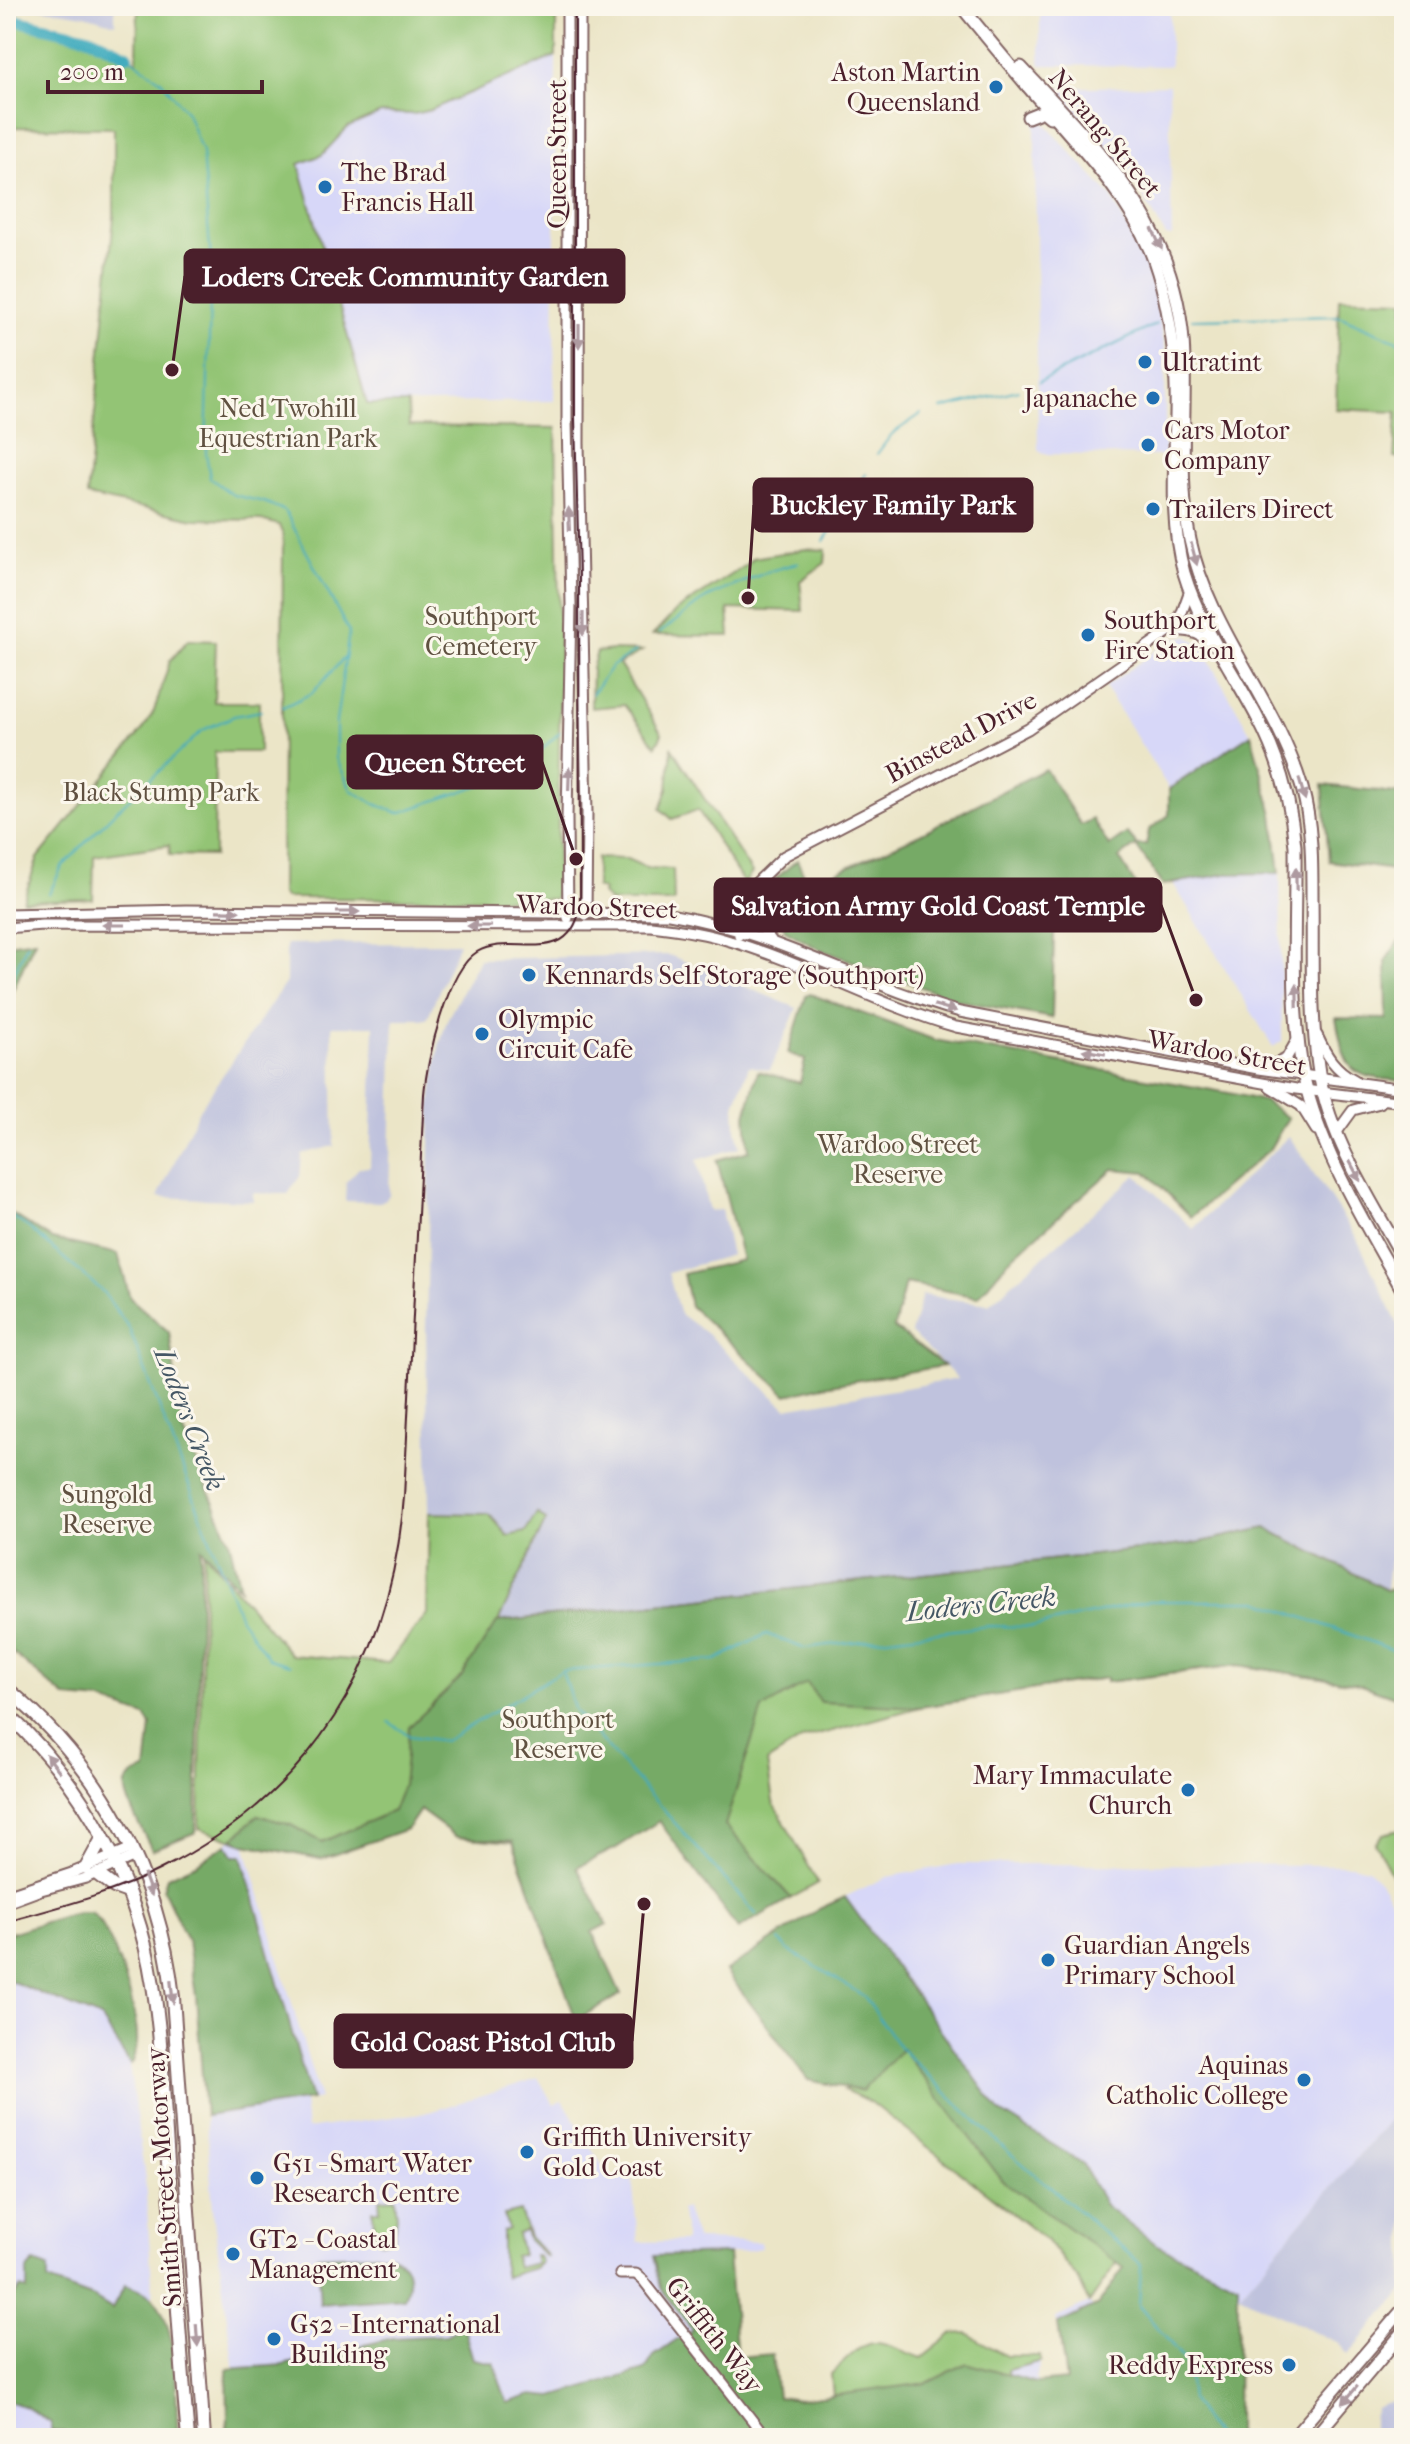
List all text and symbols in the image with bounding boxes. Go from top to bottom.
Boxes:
scale bar [48,44,262,94]
place label: Aston Martin Queensland [831,57,981,118]
text: 200 m [60,58,124,86]
street label: Nerang Street [1042,62,1168,204]
street label: Queen Street [542,78,573,229]
marker: Aston Martin Queensland [987,78,1005,96]
place label: The Brad Francis Hall [341,157,474,218]
marker: The Brad Francis Hall [316,178,334,196]
one-way arrow [1151,227,1164,251]
callout: Loders Creek Community Garden [185,250,624,302]
text: Loders Creek Community Garden [201,260,609,293]
one-way arrow [573,324,585,349]
place label: Ultratint [1161,347,1262,378]
marker: Ultratint [1136,353,1154,371]
place label: Japanache [1022,383,1137,414]
marker: Japanache [1144,389,1162,407]
park label: Ned Twohill Equestrian Park [199,393,378,454]
place label: Cars Motor Company [1164,415,1290,476]
marker: Cars Motor Company [1139,436,1157,454]
callout: Buckley Family Park [754,479,1032,531]
text: Buckley Family Park [770,488,1017,521]
place label: Trailers Direct [1169,494,1334,525]
marker: Trailers Direct [1144,500,1162,518]
one-way arrow [563,506,575,531]
one-way arrow [1188,541,1200,566]
park label: Southport Cemetery [425,601,538,662]
place label: Southport Fire Station [1104,605,1235,666]
one-way arrow [577,612,589,637]
marker: Southport Fire Station [1079,626,1097,644]
street label: Binstead Drive [880,684,1042,790]
callout: Queen Street [348,736,542,788]
text: Queen Street [364,746,527,779]
one-way arrow [562,766,575,791]
park label: Black Stump Park [63,777,260,808]
one-way arrow [1296,778,1309,802]
one-way arrow [1290,866,1302,891]
callout: Salvation Army Gold Coast Temple [715,879,1161,931]
street label: Wardoo Street [515,889,679,925]
text: Salvation Army Gold Coast Temple [731,889,1145,922]
one-way arrow [216,904,241,917]
one-way arrow [336,905,361,918]
one-way arrow [101,919,126,932]
one-way arrow [466,920,491,932]
place label: Kennards Self Storage (Southport) [545,960,924,991]
marker: Kennards Self Storage (Southport) [520,966,538,984]
one-way arrow [1290,983,1303,1008]
one-way arrow [934,1002,958,1015]
place label: Olympic Circuit Cafe [498,1004,633,1065]
street label: Wardoo Street [1144,1024,1310,1082]
marker: Olympic Circuit Cafe [473,1025,491,1043]
one-way arrow [1081,1046,1106,1058]
park label: Wardoo Street Reserve [816,1129,979,1190]
one-way arrow [1349,1160,1362,1183]
water label: Loders Creek [147,1341,232,1495]
park label: Sungold Reserve [61,1479,153,1540]
water label: Loders Creek [902,1580,1058,1628]
park label: Southport Reserve [502,1704,615,1765]
one-way arrow [45,1753,62,1773]
place label: Mary Immaculate Church [973,1760,1172,1821]
marker: Mary Immaculate Church [1179,1781,1197,1799]
one-way arrow [142,1873,154,1897]
place label: Guardian Angels Primary School [1064,1930,1250,1991]
marker: Guardian Angels Primary School [1039,1951,1057,1969]
one-way arrow [166,1980,179,2005]
callout: Gold Coast Pistol Club [335,2015,632,2067]
text: Gold Coast Pistol Club [351,2025,616,2058]
street label: Smith Street Motorway [139,2045,189,2308]
place label: Aquinas Catholic College [1106,2050,1288,2111]
marker: Aquinas Catholic College [1295,2071,1313,2089]
place label: Griffith University Gold Coast [543,2122,753,2183]
marker: Griffith University Gold Coast [518,2143,536,2161]
place label: G51 - Smart Water Research Centre [273,2148,472,2209]
marker: G51 - Smart Water Research Centre [248,2169,266,2187]
place label: GT2 - Coastal Management [249,2224,398,2285]
marker: GT2 - Coastal Management [224,2245,242,2263]
street label: Griffith Way [659,2271,770,2400]
place label: G52 - International Building [290,2309,500,2370]
one-way arrow [191,2323,204,2348]
marker: G52 - International Building [265,2330,283,2348]
place label: Reddy Express [1108,2350,1273,2381]
marker: Reddy Express [1280,2356,1298,2374]
one-way arrow [1342,2385,1359,2405]

